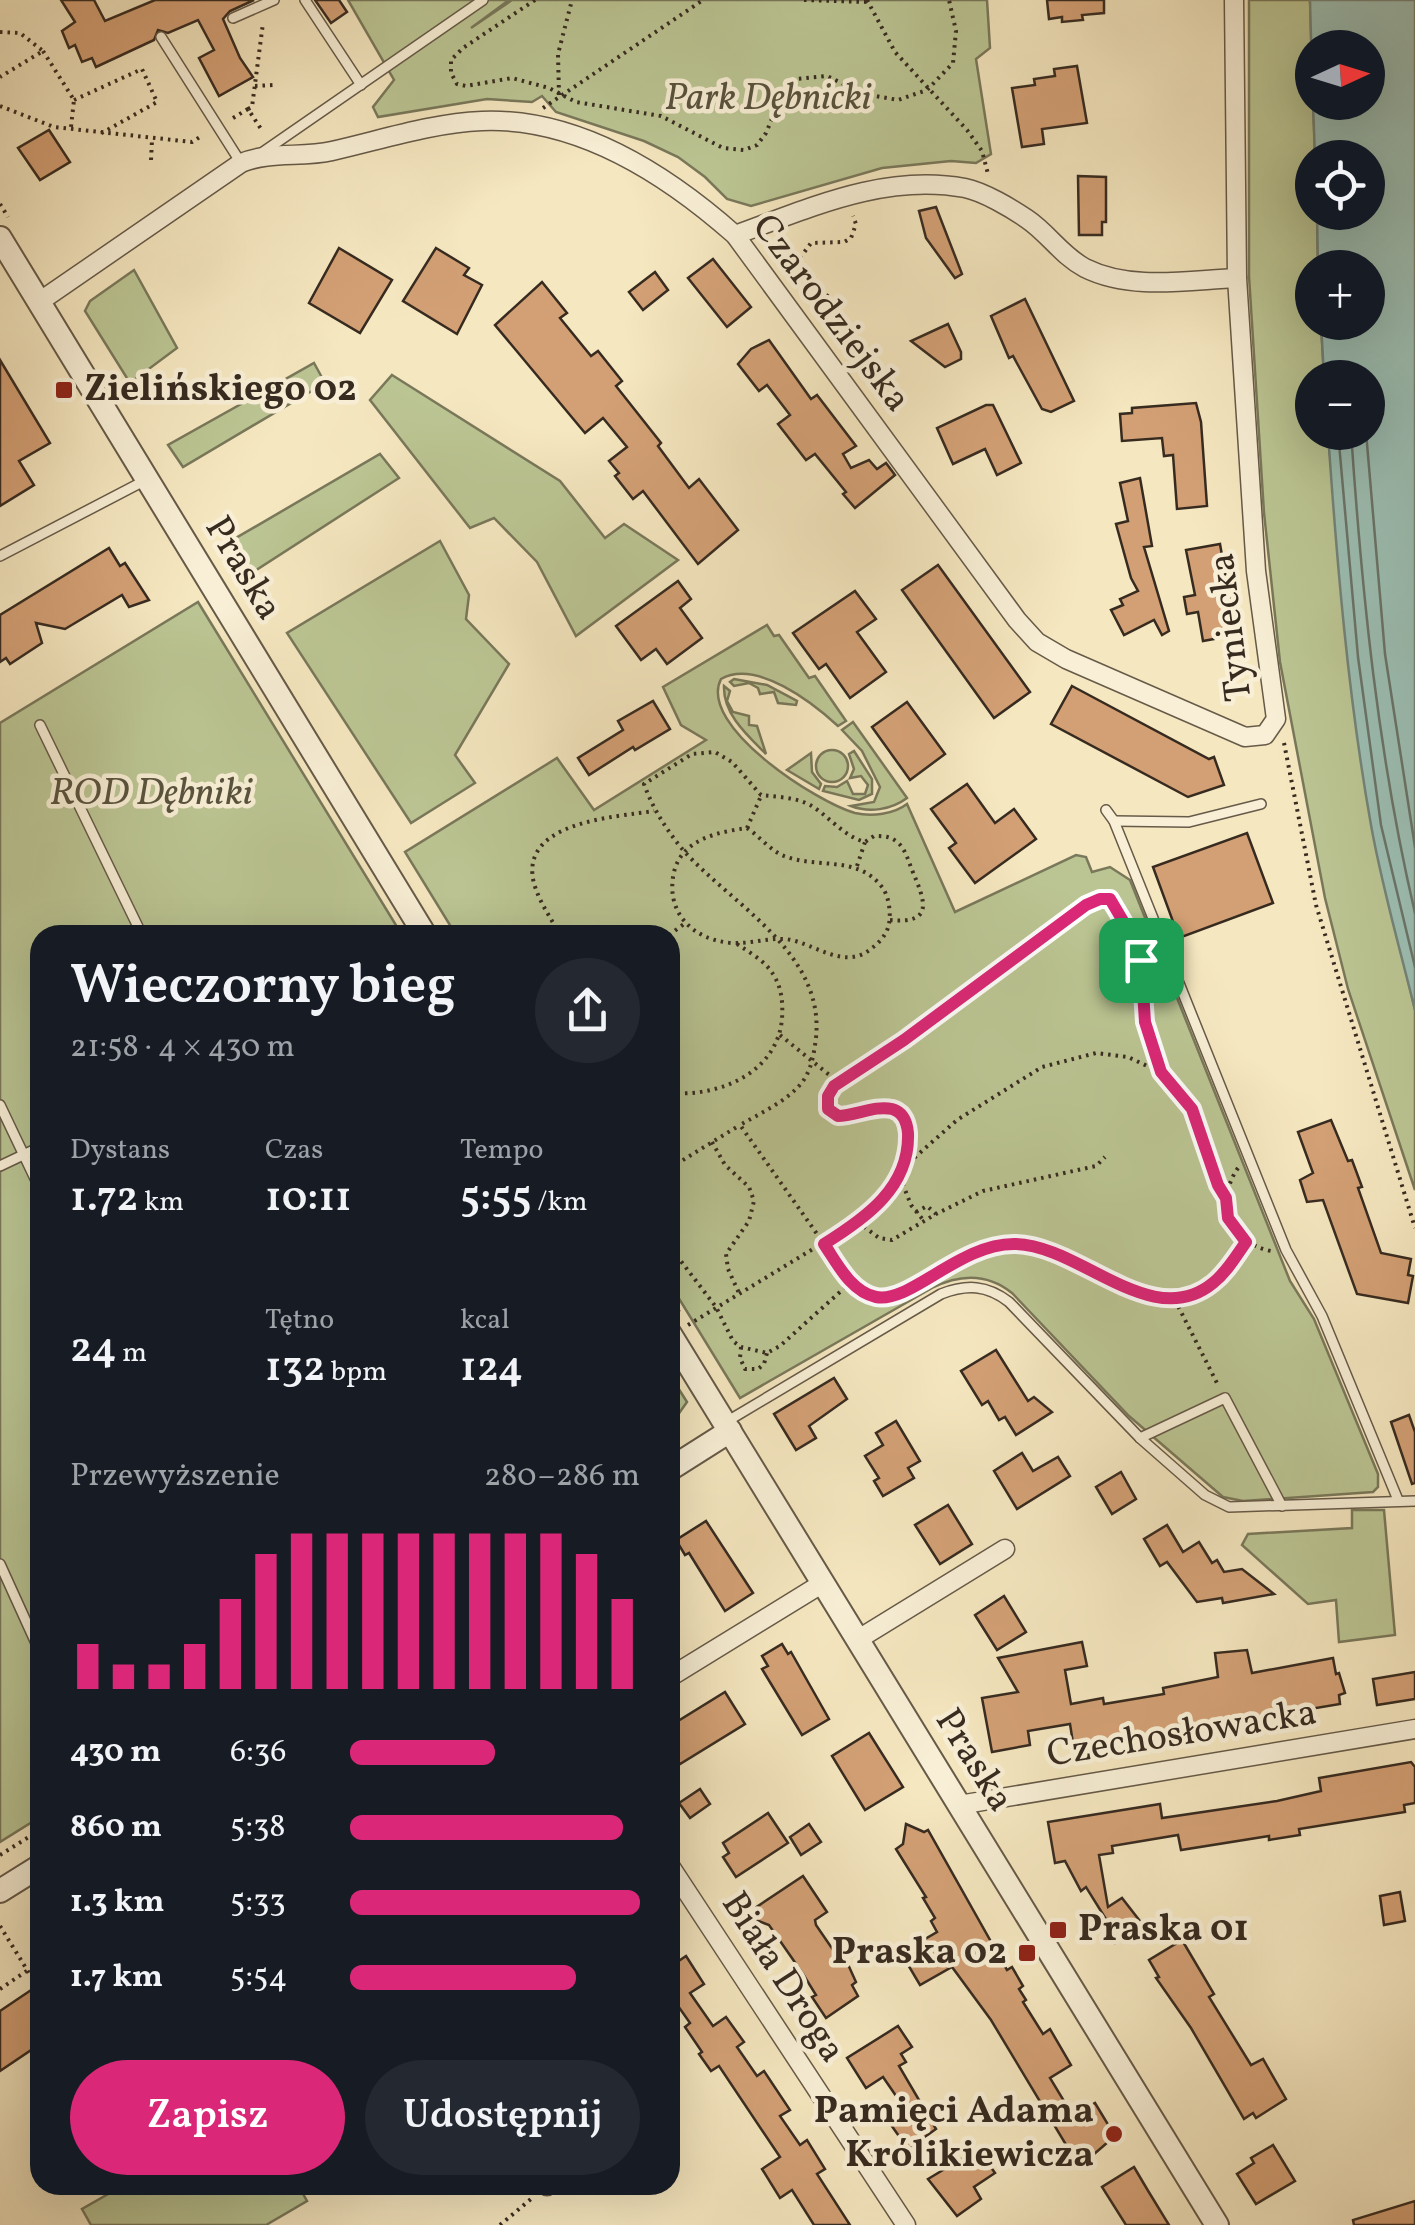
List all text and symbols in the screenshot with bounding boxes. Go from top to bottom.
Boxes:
north arrow [1295,30,1385,120]
map controls [1295,30,1385,450]
park label: Park Dębnicki [665,73,872,126]
button: locate [1295,140,1385,230]
street label: Czarodziejska [738,204,922,424]
button: + [1295,250,1385,340]
button: − [1295,360,1385,450]
place label: Zielińskiego 02 [84,364,357,417]
marker: Zielińskiego 02 [53,379,75,401]
street label: Praska [190,507,294,631]
street label: Tyniecka [1197,550,1267,704]
park label: ROD Dębniki [50,768,253,821]
pin [1099,918,1184,1003]
icon: arrive [1114,933,1169,988]
text: Wieczorny bieg [70,950,456,1026]
button: share [535,958,640,1063]
text: 21:58 · 4 × 430 m [70,1026,295,1070]
text: Dystans [70,1131,170,1170]
text: Czas [265,1131,323,1170]
text: Tempo [460,1131,543,1170]
text: 1.72 [70,1170,138,1229]
text: 10:11 [265,1170,352,1229]
text: 5:55 [460,1170,532,1229]
text: km [138,1183,184,1222]
text: /km [532,1183,588,1222]
text: Tętno [265,1301,334,1340]
text: kcal [460,1301,510,1340]
text: 24 [70,1321,117,1380]
text: m [117,1334,147,1373]
text: 132 [265,1340,325,1399]
text: 124 [460,1340,523,1399]
text: bpm [325,1353,387,1392]
text: Przewyższenie [70,1455,280,1499]
text: 280–286 m [484,1455,640,1499]
street label: Czechosłowacka [1043,1688,1321,1782]
street label: Praska [921,1699,1025,1823]
text: 430 m [70,1731,161,1775]
text: 6:36 [230,1731,286,1775]
text: 860 m [70,1806,162,1850]
text: 5:38 [230,1806,286,1850]
text: 1.3 km [70,1881,164,1925]
text: 5:33 [230,1881,286,1925]
street label: Biała Droga [707,1882,857,2074]
place label: Praska 01 [1078,1904,1249,1957]
marker: Praska 01 [1047,1919,1069,1941]
place label: Praska 02 [832,1927,1007,1980]
marker: Praska 02 [1016,1942,1038,1964]
text: 1.7 km [70,1956,163,2000]
text: 5:54 [230,1956,287,2000]
button: Zapisz [70,2060,345,2175]
button: Udostępnij [365,2060,640,2175]
place label: Pamięci Adama Królikiewicza [814,2086,1094,2183]
marker: Pamięci Adama Królikiewicza [1103,2123,1125,2145]

